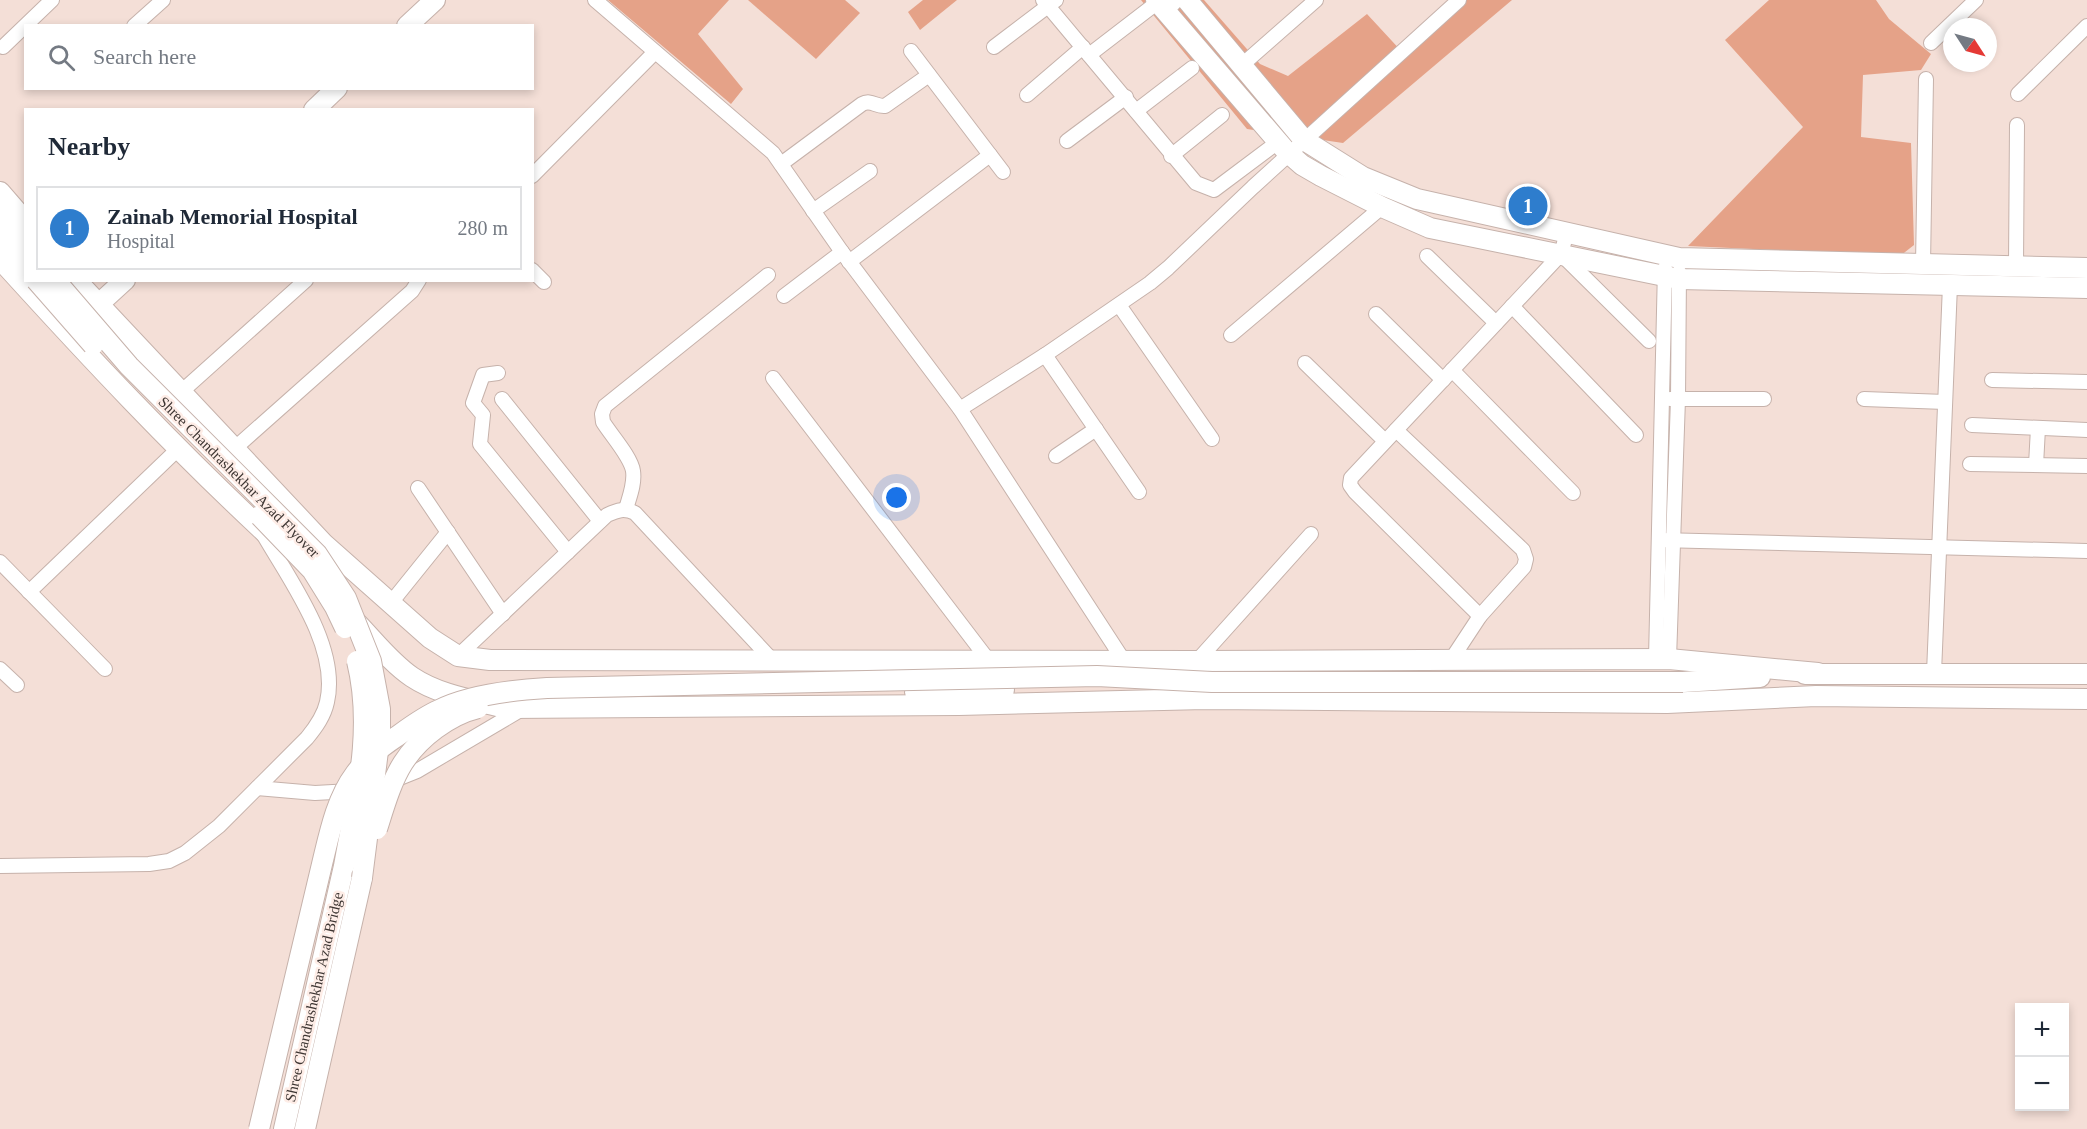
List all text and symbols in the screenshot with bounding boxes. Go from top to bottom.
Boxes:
north arrow [1943,18,1997,72]
search box [24,24,534,90]
icon: search [45,41,78,74]
text: Search here [93,44,196,69]
text: Nearby [48,132,130,161]
pin: 1 [1508,184,1547,228]
text: Zainab Memorial Hospital [107,204,358,229]
text: 1 [65,217,75,239]
text: 280 m [457,217,508,239]
text: Hospital [107,230,175,252]
street label: Shree Chandrashekhar Azad Flyover [155,393,323,561]
your location [882,483,911,512]
street label: Shree Chandrashekhar Azad Bridge [282,890,346,1103]
map controls [2015,1003,2069,1111]
button: + [2015,1003,2069,1057]
button: − [2015,1057,2069,1111]

